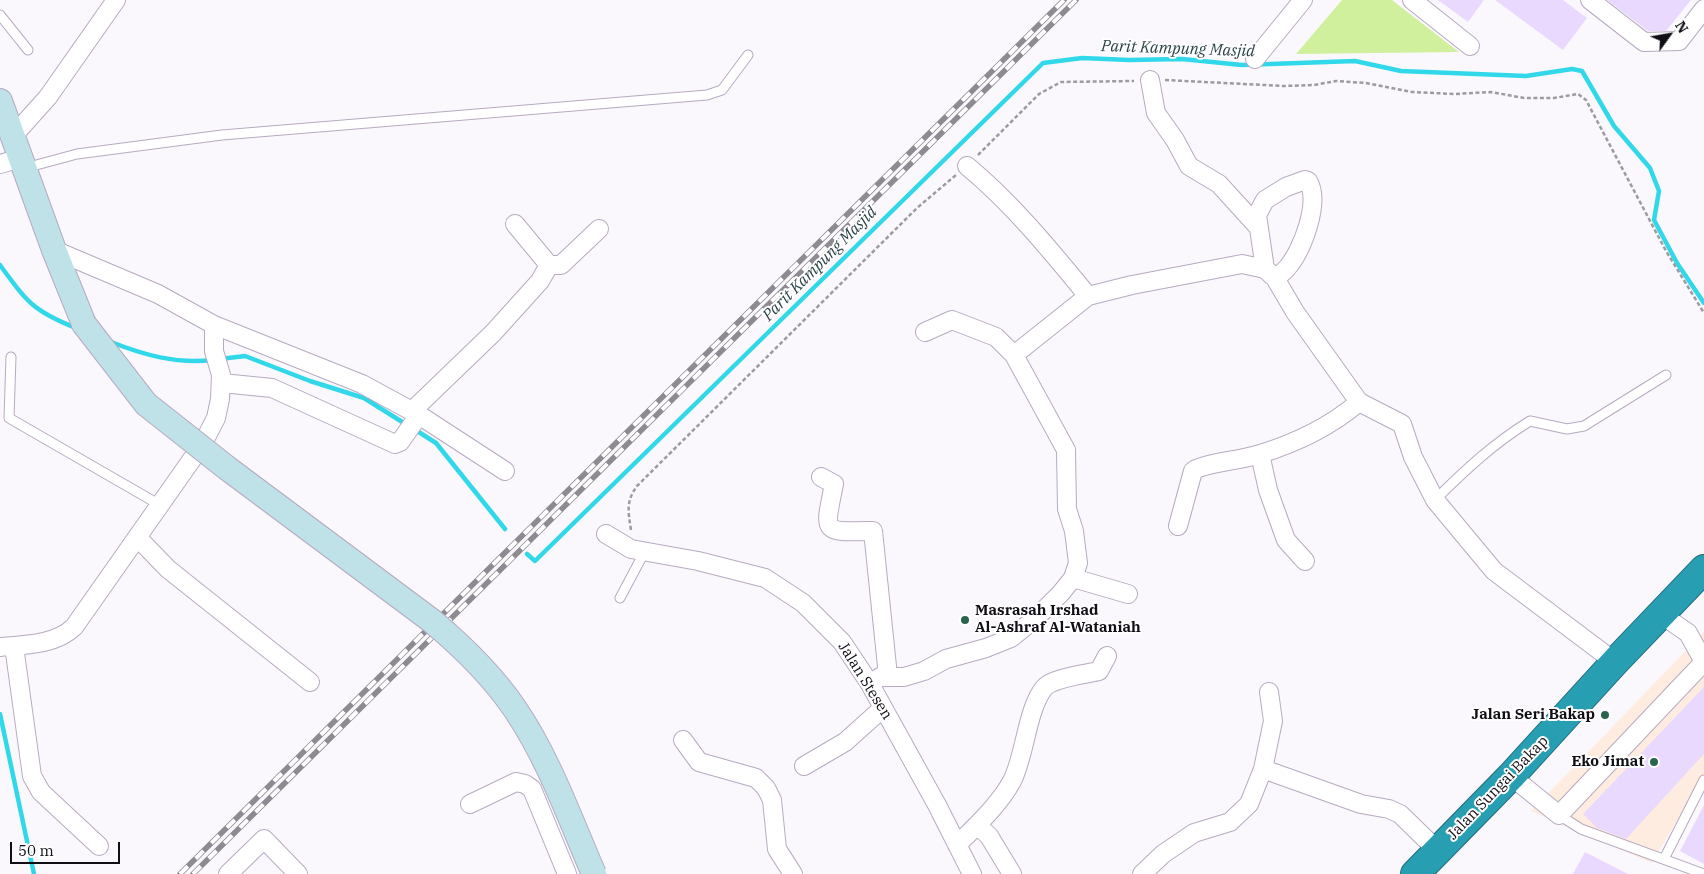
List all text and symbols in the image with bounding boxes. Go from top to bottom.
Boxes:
north arrow [1644,10,1694,60]
text: N [1671,18,1692,37]
water label: Parit Kampung Masjid [1101,37,1255,61]
water label: Parit Kampung Masjid [759,203,881,325]
place label: Masrasah Irshad Al-Ashraf Al-Wataniah [975,602,1141,637]
marker: Masrasah Irshad Al-Ashraf Al-Wataniah [959,614,971,626]
street label: Jalan Stesen [834,639,896,723]
place label: Jalan Seri Bakap [1472,706,1595,724]
marker: Jalan Seri Bakap [1599,709,1611,721]
street label: Jalan Sungai Bakap [1444,732,1552,844]
place label: Eko Jimat [1571,753,1644,771]
marker: Eko Jimat [1648,756,1660,768]
scale bar [12,832,122,864]
text: 50 m [18,841,54,860]

